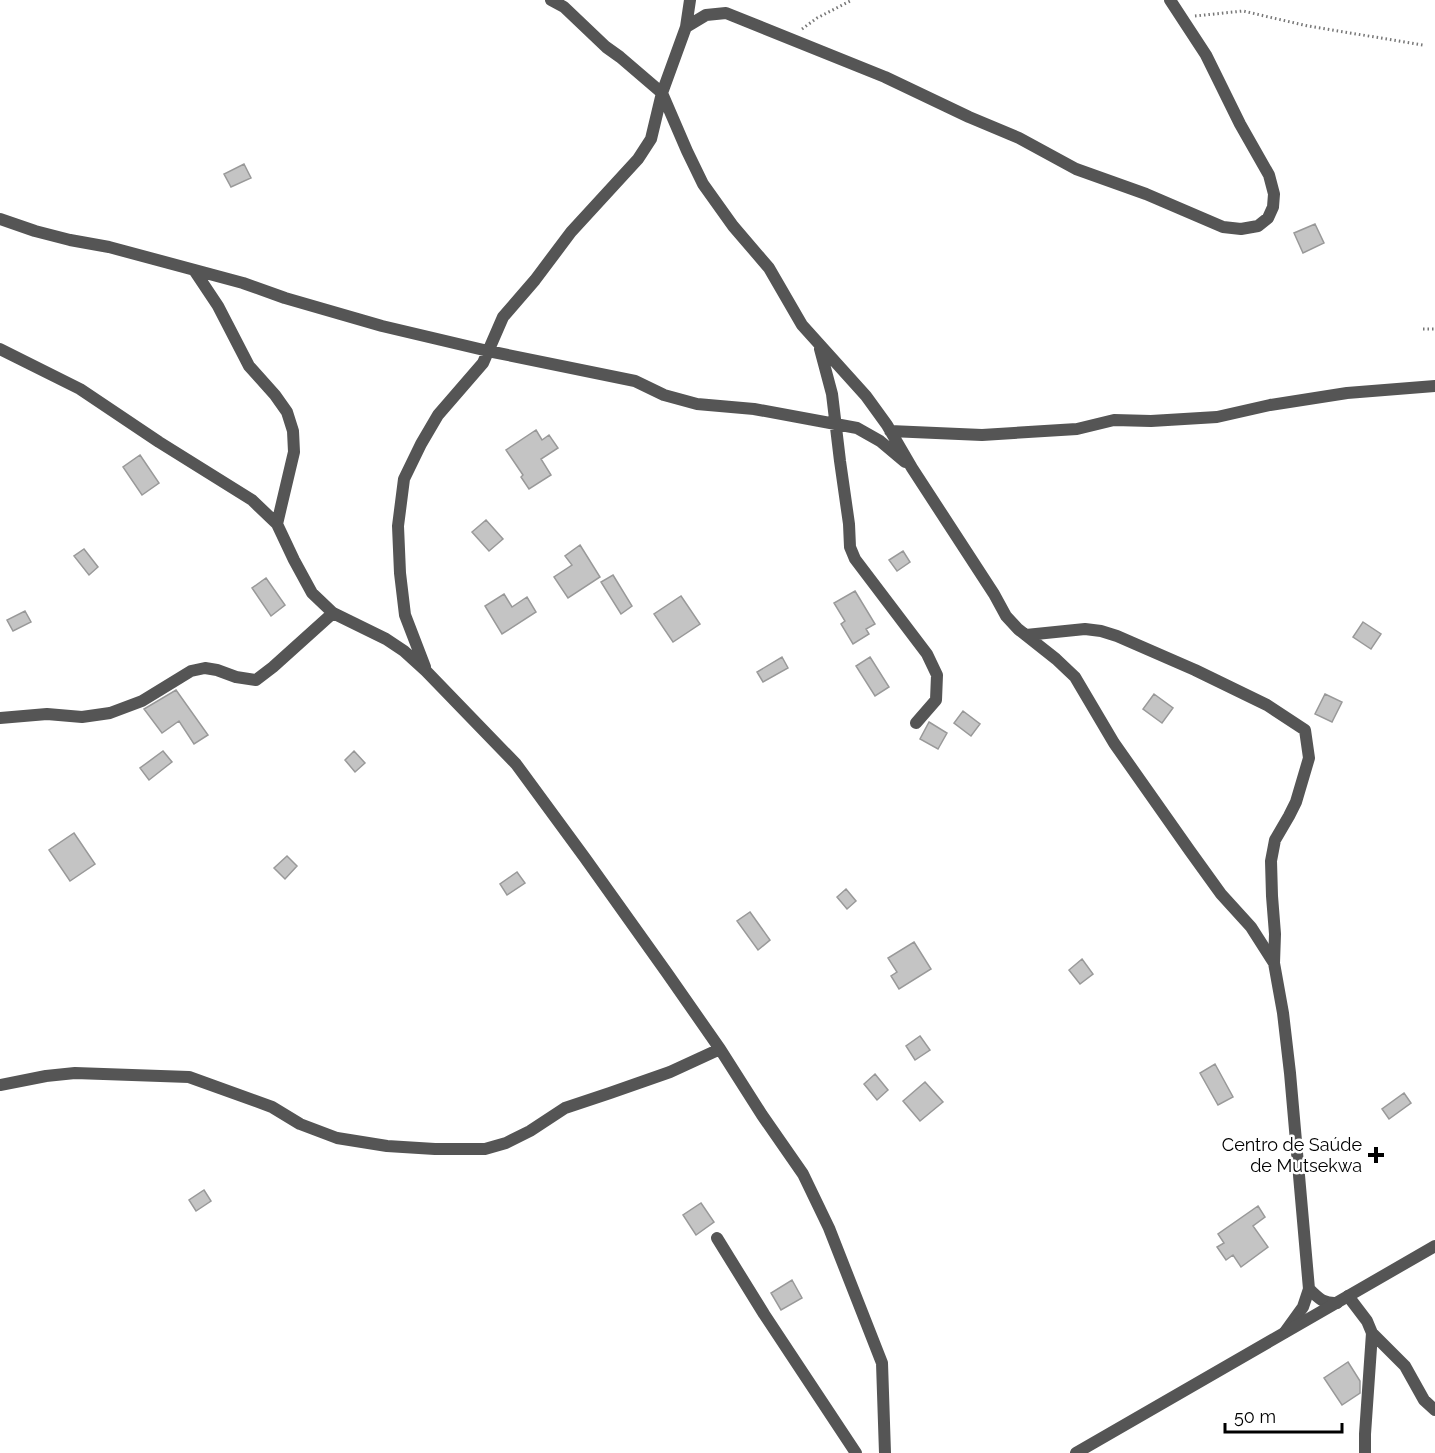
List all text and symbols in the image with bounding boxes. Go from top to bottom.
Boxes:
place label: Centro de Saúde de Mutsekwa [1222,1134,1362,1176]
marker: Centro de Saúde de Mutsekwa [1367,1146,1385,1164]
scale bar [1225,1396,1342,1434]
text: 50 m [1234,1406,1276,1427]

